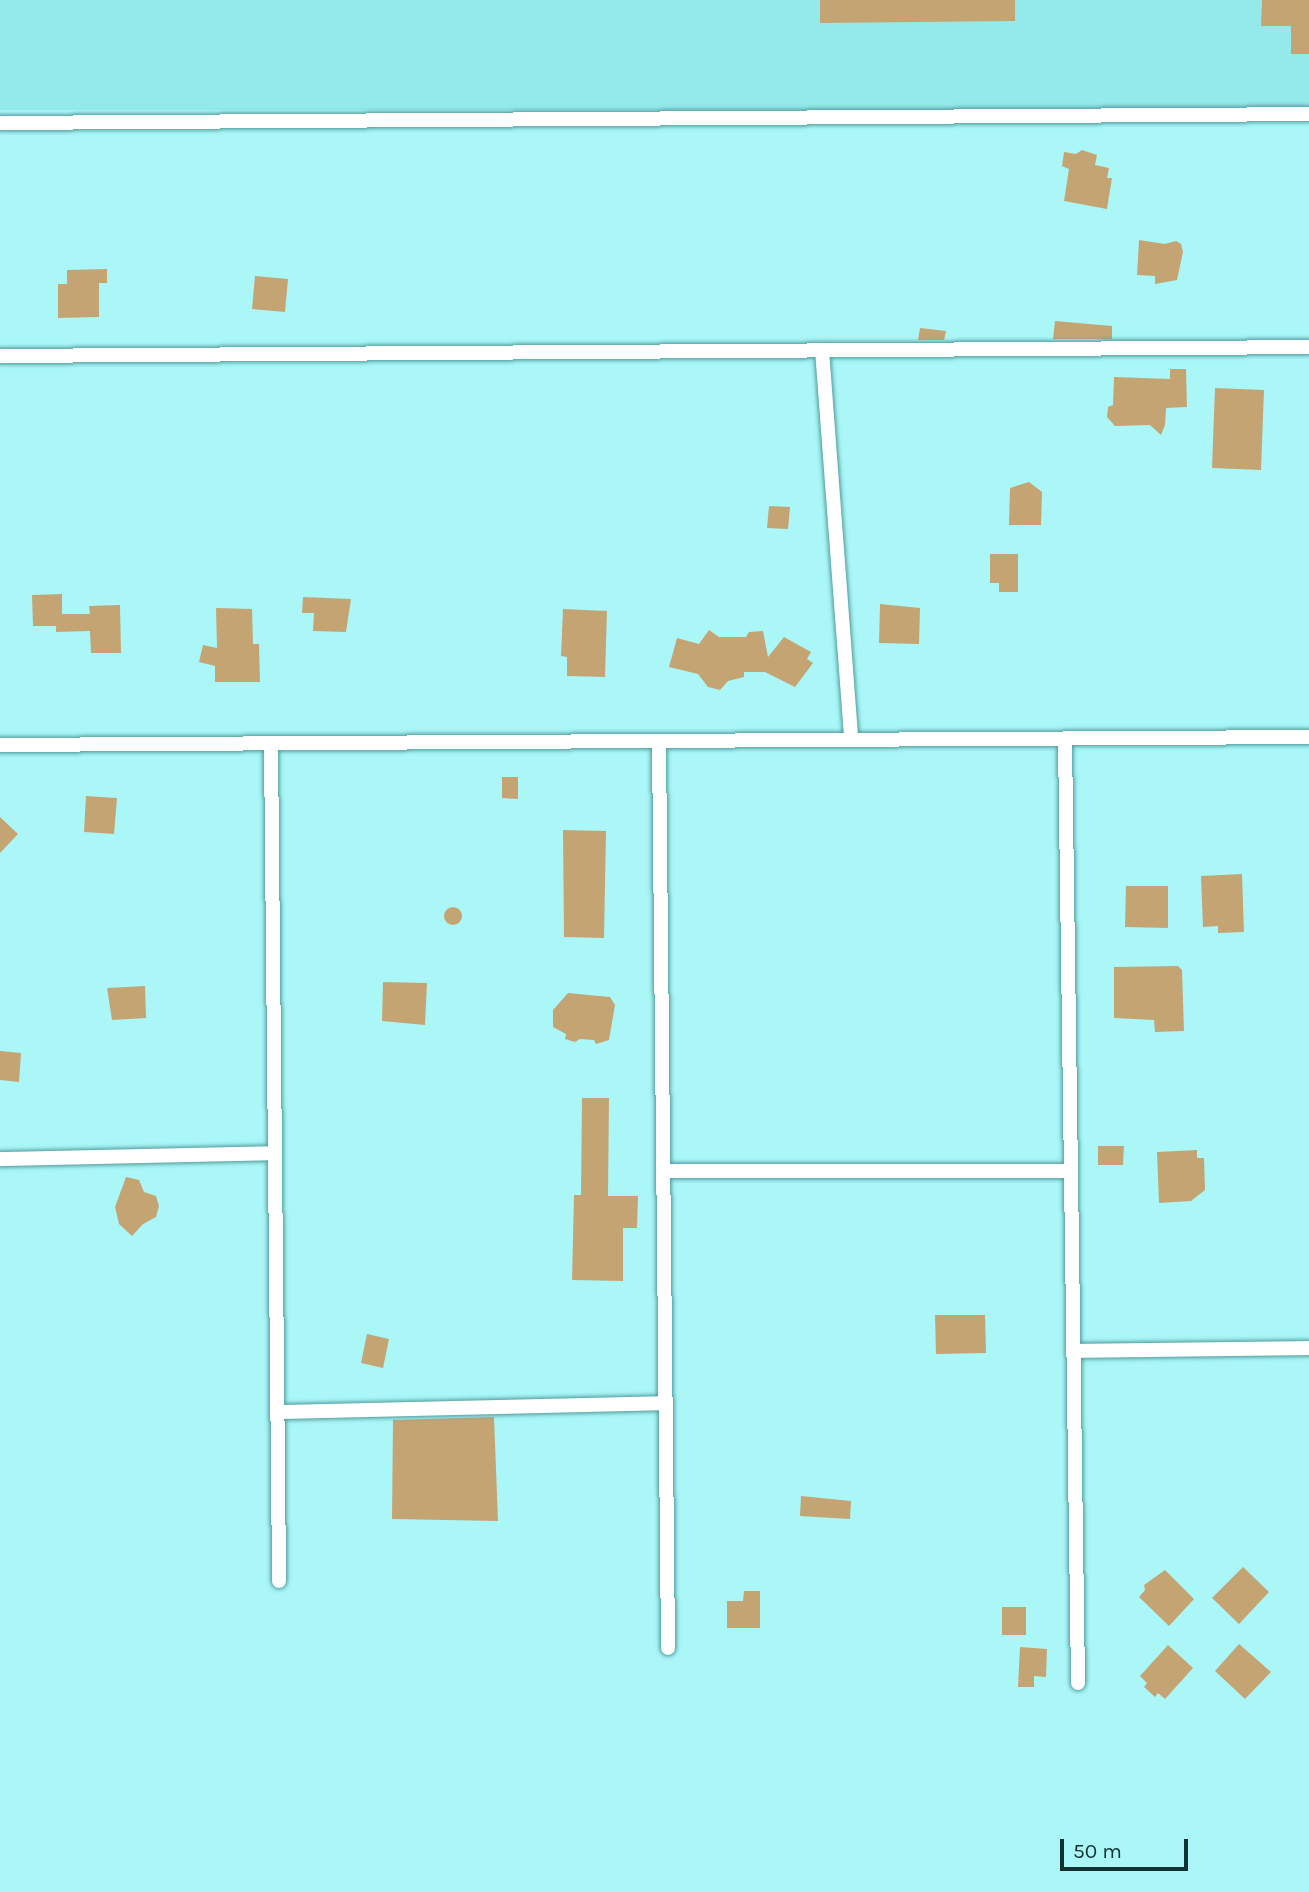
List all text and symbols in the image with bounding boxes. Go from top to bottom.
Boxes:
scale bar [1064,1826,1192,1870]
text: 50 m [1073,1839,1122,1863]

